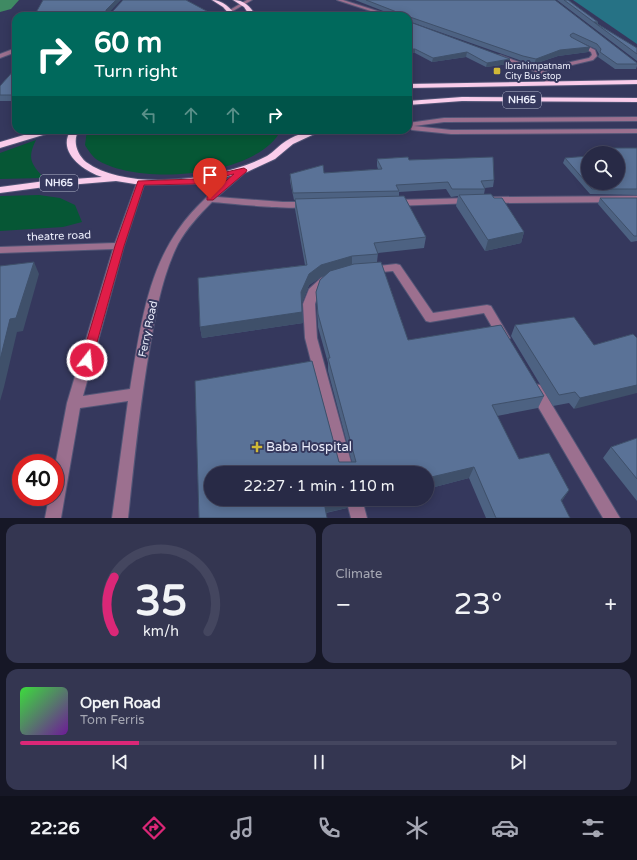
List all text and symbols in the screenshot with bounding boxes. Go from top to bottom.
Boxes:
text: 60 m [94,26,162,60]
icon: right [28,28,80,80]
text: Turn right [94,60,178,82]
place label: Ibrahimpatnam City Bus stop [505,61,571,82]
marker: Ibrahimpatnam City Bus stop [492,66,502,76]
road number: NH65 [503,92,541,108]
icon: left [138,104,160,126]
icon: ahead [180,104,202,126]
icon: ahead [222,104,244,126]
icon: right [264,104,286,126]
map controls [581,146,625,190]
button: search [581,146,625,190]
pin [193,158,227,199]
icon: arrive [199,164,221,186]
road number: NH65 [40,175,78,191]
street label: theatre road [27,228,91,244]
street label: Ferry Road [136,300,160,358]
position arrow [66,339,108,381]
place label: Baba Hospital [266,439,352,455]
marker: Baba Hospital [251,441,263,453]
speed limit sign: 40 [12,454,64,506]
text: 22:27 · 1 min · 110 m [244,477,394,495]
text: Climate [336,566,382,582]
text: 35 [135,576,187,626]
text: 23° [453,586,502,623]
text: − [336,592,351,618]
text: + [605,592,617,618]
text: km/h [143,622,179,639]
text: Open Road [80,694,161,712]
text: Tom Ferris [80,712,144,728]
icon: previous [109,751,131,773]
icon: pause [308,751,330,773]
icon: next [507,751,529,773]
icon: directions [140,814,168,842]
icon: music [228,814,256,842]
icon: phone [315,814,343,842]
icon: climate [403,814,431,842]
icon: car [491,814,519,842]
icon: filters [579,814,607,842]
text: 22:26 [30,817,80,839]

